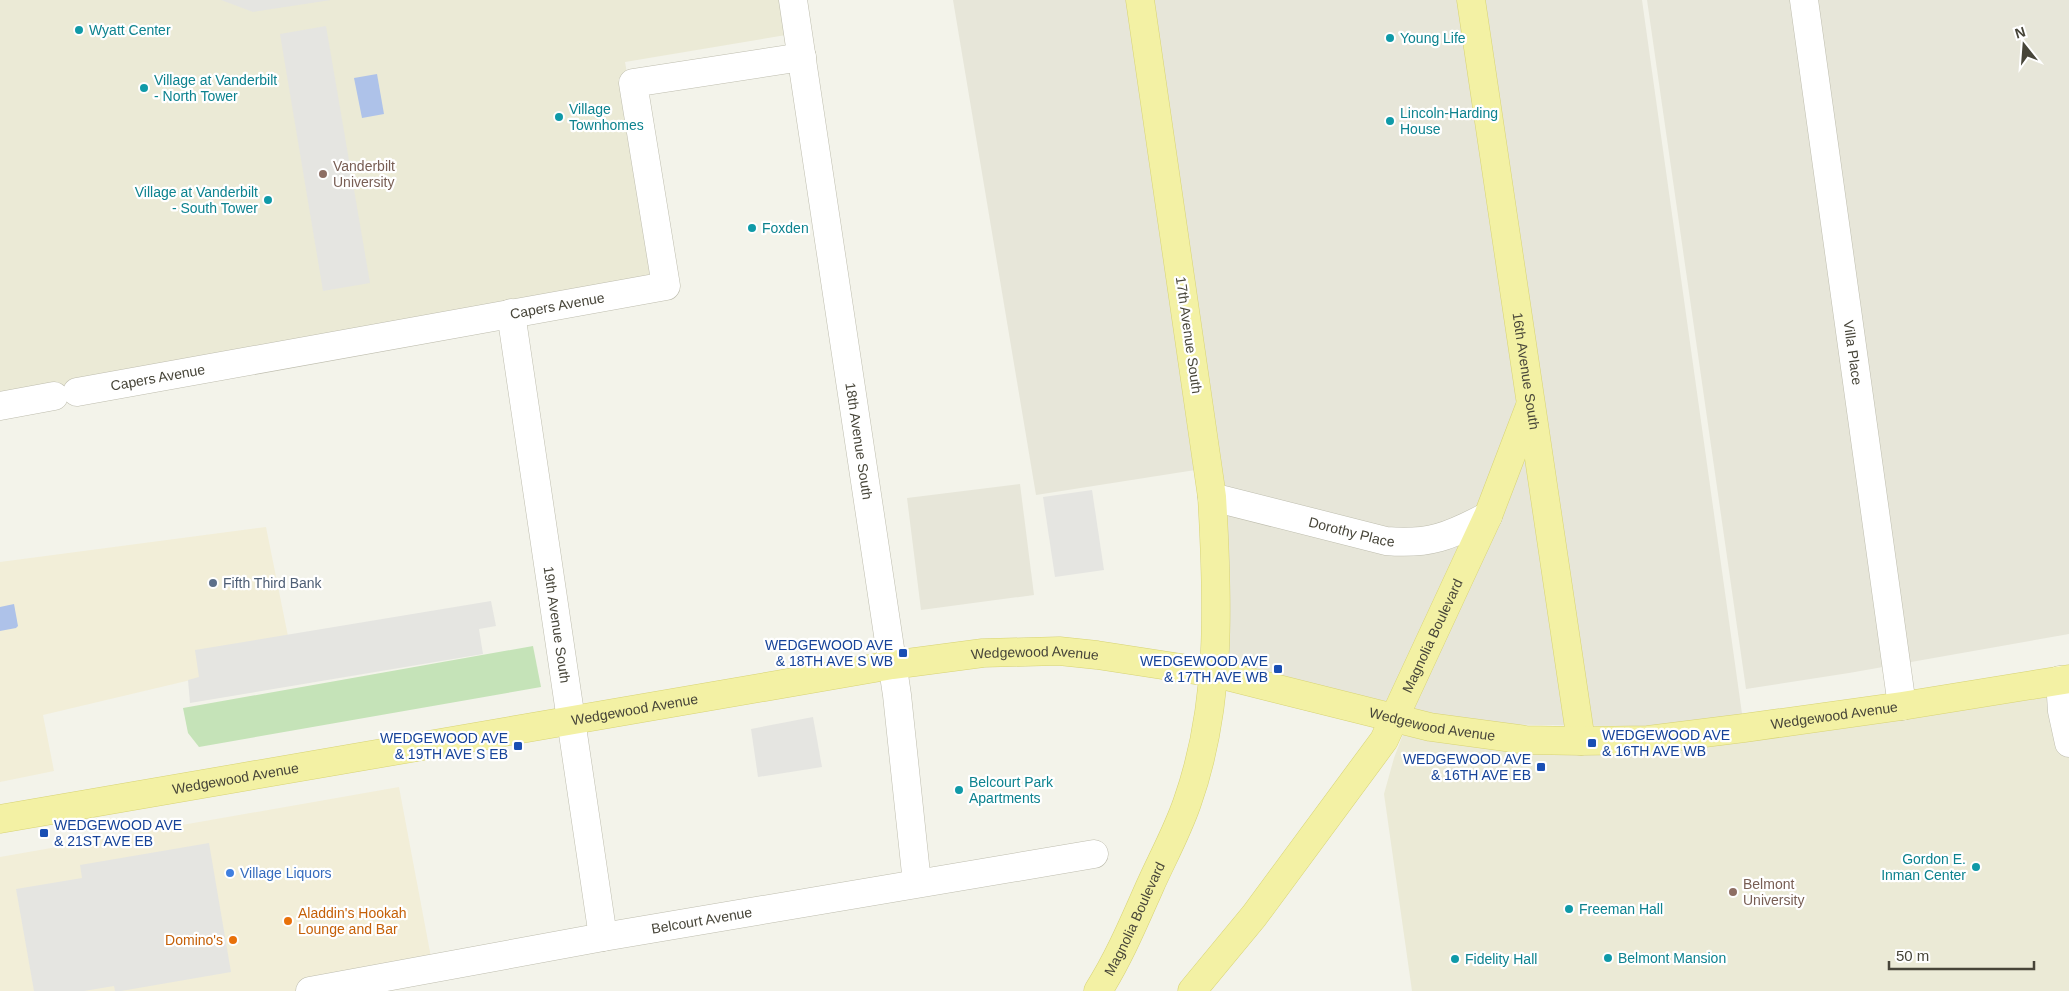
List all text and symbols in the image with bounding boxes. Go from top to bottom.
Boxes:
north arrow [1999,20,2049,70]
place label: Wyatt Center [89,22,171,38]
text: N [2013,23,2027,42]
marker: Wyatt Center [73,24,85,36]
place label: Young Life [1400,30,1466,46]
marker: Young Life [1384,32,1396,44]
place label: Village at Vanderbilt - North Tower [154,72,277,104]
marker: Village at Vanderbilt - North Tower [138,82,150,94]
place label: Village Townhomes [569,101,644,133]
place label: Lincoln-Harding House [1400,105,1498,137]
marker: Village Townhomes [553,111,565,123]
marker: Lincoln-Harding House [1384,115,1396,127]
place label: Vanderbilt University [333,158,395,190]
marker: Vanderbilt University [317,168,329,180]
place label: Village at Vanderbilt - South Tower [135,184,258,216]
marker: Village at Vanderbilt - South Tower [262,194,274,206]
place label: Foxden [762,220,809,236]
marker: Foxden [746,222,758,234]
street label: 17th Avenue South [1173,275,1205,395]
street label: Capers Avenue [509,289,606,322]
street label: 16th Avenue South [1509,311,1543,431]
street label: Villa Place [1841,319,1865,386]
street label: Capers Avenue [109,361,206,394]
street label: 18th Avenue South [842,381,876,501]
street label: Dorothy Place [1307,514,1396,550]
street label: 19th Avenue South [540,565,573,684]
place label: Fifth Third Bank [223,575,323,591]
street label: Magnolia Boulevard [1399,576,1466,695]
marker: Fifth Third Bank [207,577,219,589]
place label: WEDGEWOOD AVE & 18TH AVE S WB [765,637,893,669]
street label: Wedgewood Avenue [970,643,1100,663]
marker: WEDGEWOOD AVE & 18TH AVE S WB [897,647,909,659]
place label: WEDGEWOOD AVE & 17TH AVE WB [1140,653,1268,685]
marker: WEDGEWOOD AVE & 17TH AVE WB [1272,663,1284,675]
street label: Wedgewood Avenue [570,691,699,728]
street label: Wedgewood Avenue [1770,699,1899,732]
street label: Wedgewood Avenue [1368,704,1496,744]
place label: WEDGEWOOD AVE & 16TH AVE WB [1602,727,1730,759]
place label: WEDGEWOOD AVE & 19TH AVE S EB [380,730,508,762]
marker: WEDGEWOOD AVE & 16TH AVE WB [1586,737,1598,749]
marker: WEDGEWOOD AVE & 19TH AVE S EB [512,740,524,752]
place label: WEDGEWOOD AVE & 16TH AVE EB [1403,751,1531,783]
street label: Wedgewood Avenue [171,760,300,797]
marker: WEDGEWOOD AVE & 16TH AVE EB [1535,761,1547,773]
place label: Belcourt Park Apartments [969,774,1054,806]
marker: Belcourt Park Apartments [953,784,965,796]
place label: WEDGEWOOD AVE & 21ST AVE EB [54,817,182,849]
marker: WEDGEWOOD AVE & 21ST AVE EB [38,827,50,839]
place label: Gordon E. Inman Center [1881,851,1966,883]
street label: Magnolia Boulevard [1101,859,1168,979]
marker: Gordon E. Inman Center [1970,861,1982,873]
place label: Village Liquors [240,865,332,881]
marker: Village Liquors [224,867,236,879]
place label: Belmont University [1743,876,1804,908]
marker: Belmont University [1727,886,1739,898]
place label: Freeman Hall [1579,901,1663,917]
marker: Freeman Hall [1563,903,1575,915]
street label: Belcourt Avenue [650,904,753,937]
place label: Aladdin's Hookah Lounge and Bar [298,905,407,937]
marker: Aladdin's Hookah Lounge and Bar [282,915,294,927]
place label: Domino's [165,932,223,948]
marker: Domino's [227,934,239,946]
scale bar [1889,938,2034,970]
text: 50 m [1896,947,1929,964]
place label: Belmont Mansion [1618,950,1726,966]
place label: Fidelity Hall [1465,951,1537,967]
marker: Belmont Mansion [1602,952,1614,964]
marker: Fidelity Hall [1449,953,1461,965]

